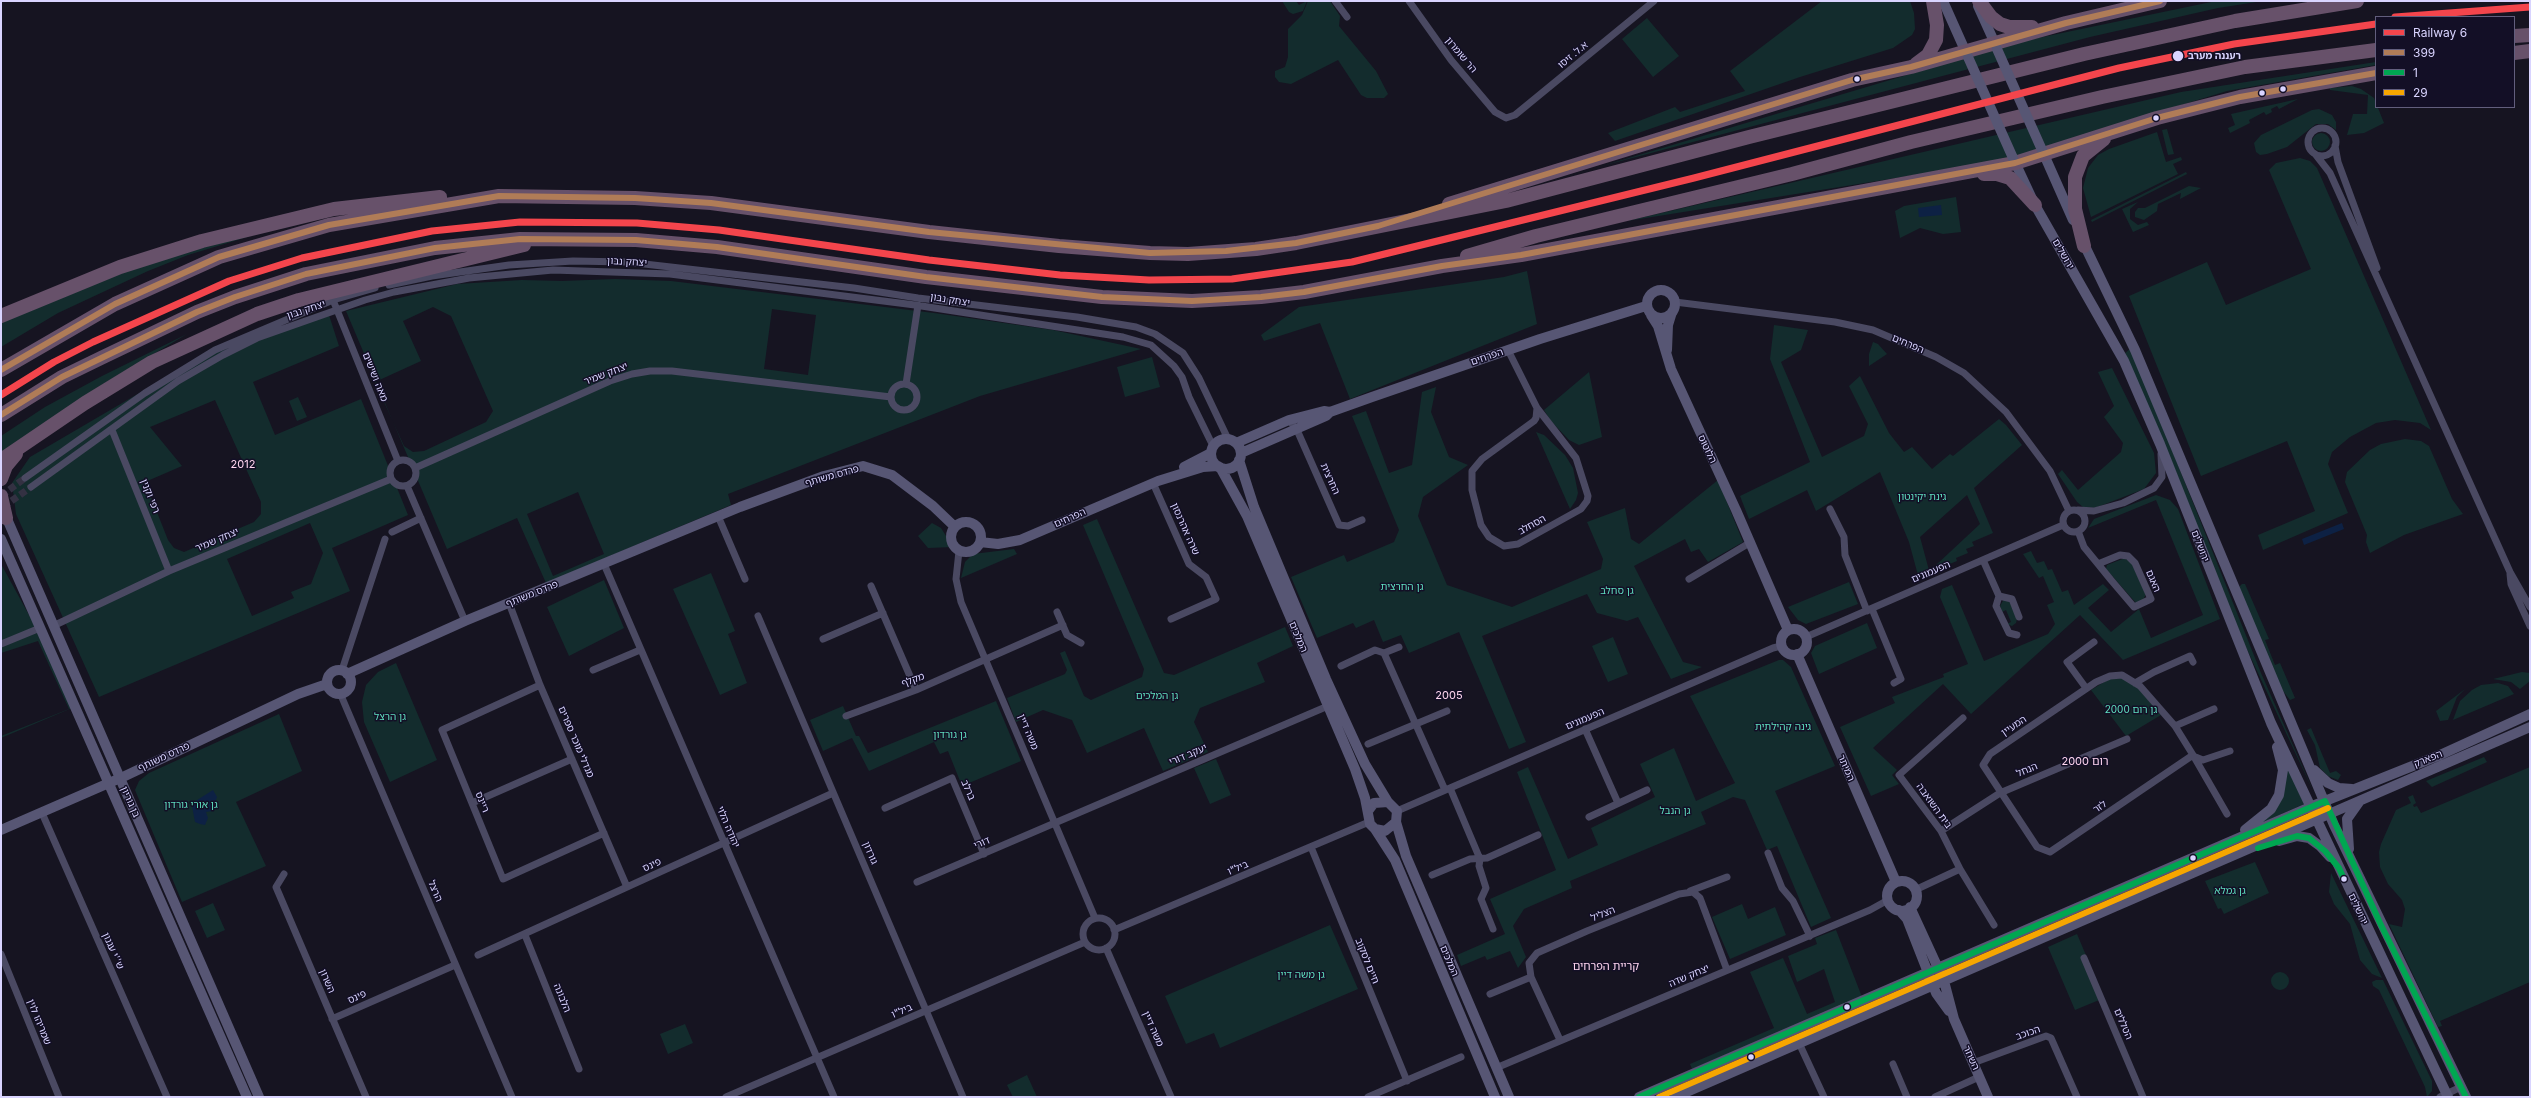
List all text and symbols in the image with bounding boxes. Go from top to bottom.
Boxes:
legend [2375,16,2515,108]
text: Railway 6 [2413,25,2467,40]
street label: הר שומרון [1443,35,1479,75]
street label: א.ל. זיסו [1555,39,1591,71]
text: 399 [2413,45,2435,60]
marker: רעננה מערב [2171,49,2185,63]
place label: רעננה מערב [2188,50,2241,62]
text: 1 [2413,65,2418,80]
unlabelled marker [1852,74,1862,84]
unlabelled marker [2278,84,2288,94]
text: 29 [2413,85,2428,100]
unlabelled marker [2257,88,2267,98]
unlabelled marker [2151,113,2161,123]
street label: ירושלים [2050,237,2076,271]
street label: יצחק נבון [607,255,647,269]
street label: יצחק נבון [929,291,971,309]
street label: יצחק נבון [285,298,327,322]
street label: הפרחים [1890,332,1926,356]
street label: הפרחים [1469,346,1505,368]
street label: מאה ושישים [360,351,390,403]
street label: יצחק שמיר [582,360,630,388]
street label: הלוטוס [1695,433,1719,465]
district label: 2012 [229,458,257,472]
street label: החרצית [1318,461,1342,497]
street label: פרדס משותף [804,463,860,489]
street label: רפי וקנין [138,477,162,515]
park label: גינת יקינטון [1898,491,1946,503]
street label: שרה אהרנסון [1168,501,1202,557]
street label: הפרחים [1052,506,1088,530]
street label: הסחלב [1516,513,1548,537]
street label: יצחק שמיר [193,525,241,555]
street label: ירושלים [2188,528,2212,564]
street label: הפעמונים [1910,558,1952,586]
street label: האגם [2143,568,2163,594]
street label: פרדס משותף [504,578,560,610]
park label: גן החרצית [1381,581,1423,593]
park label: גן סחלב [1600,585,1634,597]
street label: המלכים [1286,620,1310,654]
street label: מקלף [900,670,926,690]
district label: 2005 [1433,689,1465,703]
park label: גן המלכים [1136,690,1178,702]
street label: מנדלי מוכר ספרים [556,704,596,780]
park label: גן רום 2000 [2105,704,2157,716]
street label: הפעמונים [1564,705,1606,733]
park label: גן הרצל [374,711,406,723]
street label: משה דיין [1015,712,1041,752]
street label: המעיין [1999,713,2029,739]
park label: גינה קהילתית [1755,721,1811,733]
park label: גן גורדון [933,729,967,741]
street label: פרדס משותף [136,740,192,774]
street label: יעקב דורי [1167,742,1209,768]
street label: הפארק [2412,748,2444,770]
street label: המיתר [1835,753,1857,783]
district label: רום 2000 [2061,755,2109,769]
street label: הנחל [2015,760,2039,780]
street label: ברלב [958,778,978,802]
street label: בית השואבה [1914,781,1954,831]
street label: בן גוריון [118,785,142,819]
street label: ריינס [472,790,492,814]
street label: לזר [2091,798,2109,816]
park label: גן אורי גורדון [164,799,218,811]
street label: יהודה הלוי [714,805,742,849]
park label: גן הנבל [1660,805,1690,817]
street label: דורי [972,834,992,852]
street label: גורדון [860,840,880,866]
unlabelled marker [2188,853,2198,863]
street label: פינס [641,856,663,874]
street label: ביל"ו [1226,858,1250,878]
unlabelled marker [2339,874,2349,884]
street label: הרצל [425,878,445,904]
park label: גן גמלא [2214,885,2246,897]
street label: ירושלים [2346,892,2370,926]
street label: הצליל [1589,904,1617,924]
street label: ש''י עגנון [100,931,126,971]
street label: חיים לסקוב [1352,936,1382,986]
street label: המלכים [1437,944,1461,978]
district label: קריית הפרחים [1573,960,1639,974]
street label: יצחק שדה [1667,962,1711,990]
street label: השרון [317,967,337,995]
park label: גן משה דיין [1277,969,1325,981]
street label: הלבונה [551,982,573,1014]
street label: פינס [346,988,368,1006]
street label: שמריהו לוין [24,997,54,1047]
street label: ביל"ו [890,1001,914,1021]
unlabelled marker [1842,1002,1852,1012]
street label: הטללים [2111,1007,2135,1041]
street label: משה דיין [1140,1009,1166,1049]
street label: הכוכב [2014,1023,2042,1043]
street label: השחר [1960,1044,1982,1072]
unlabelled marker [1746,1052,1756,1062]

